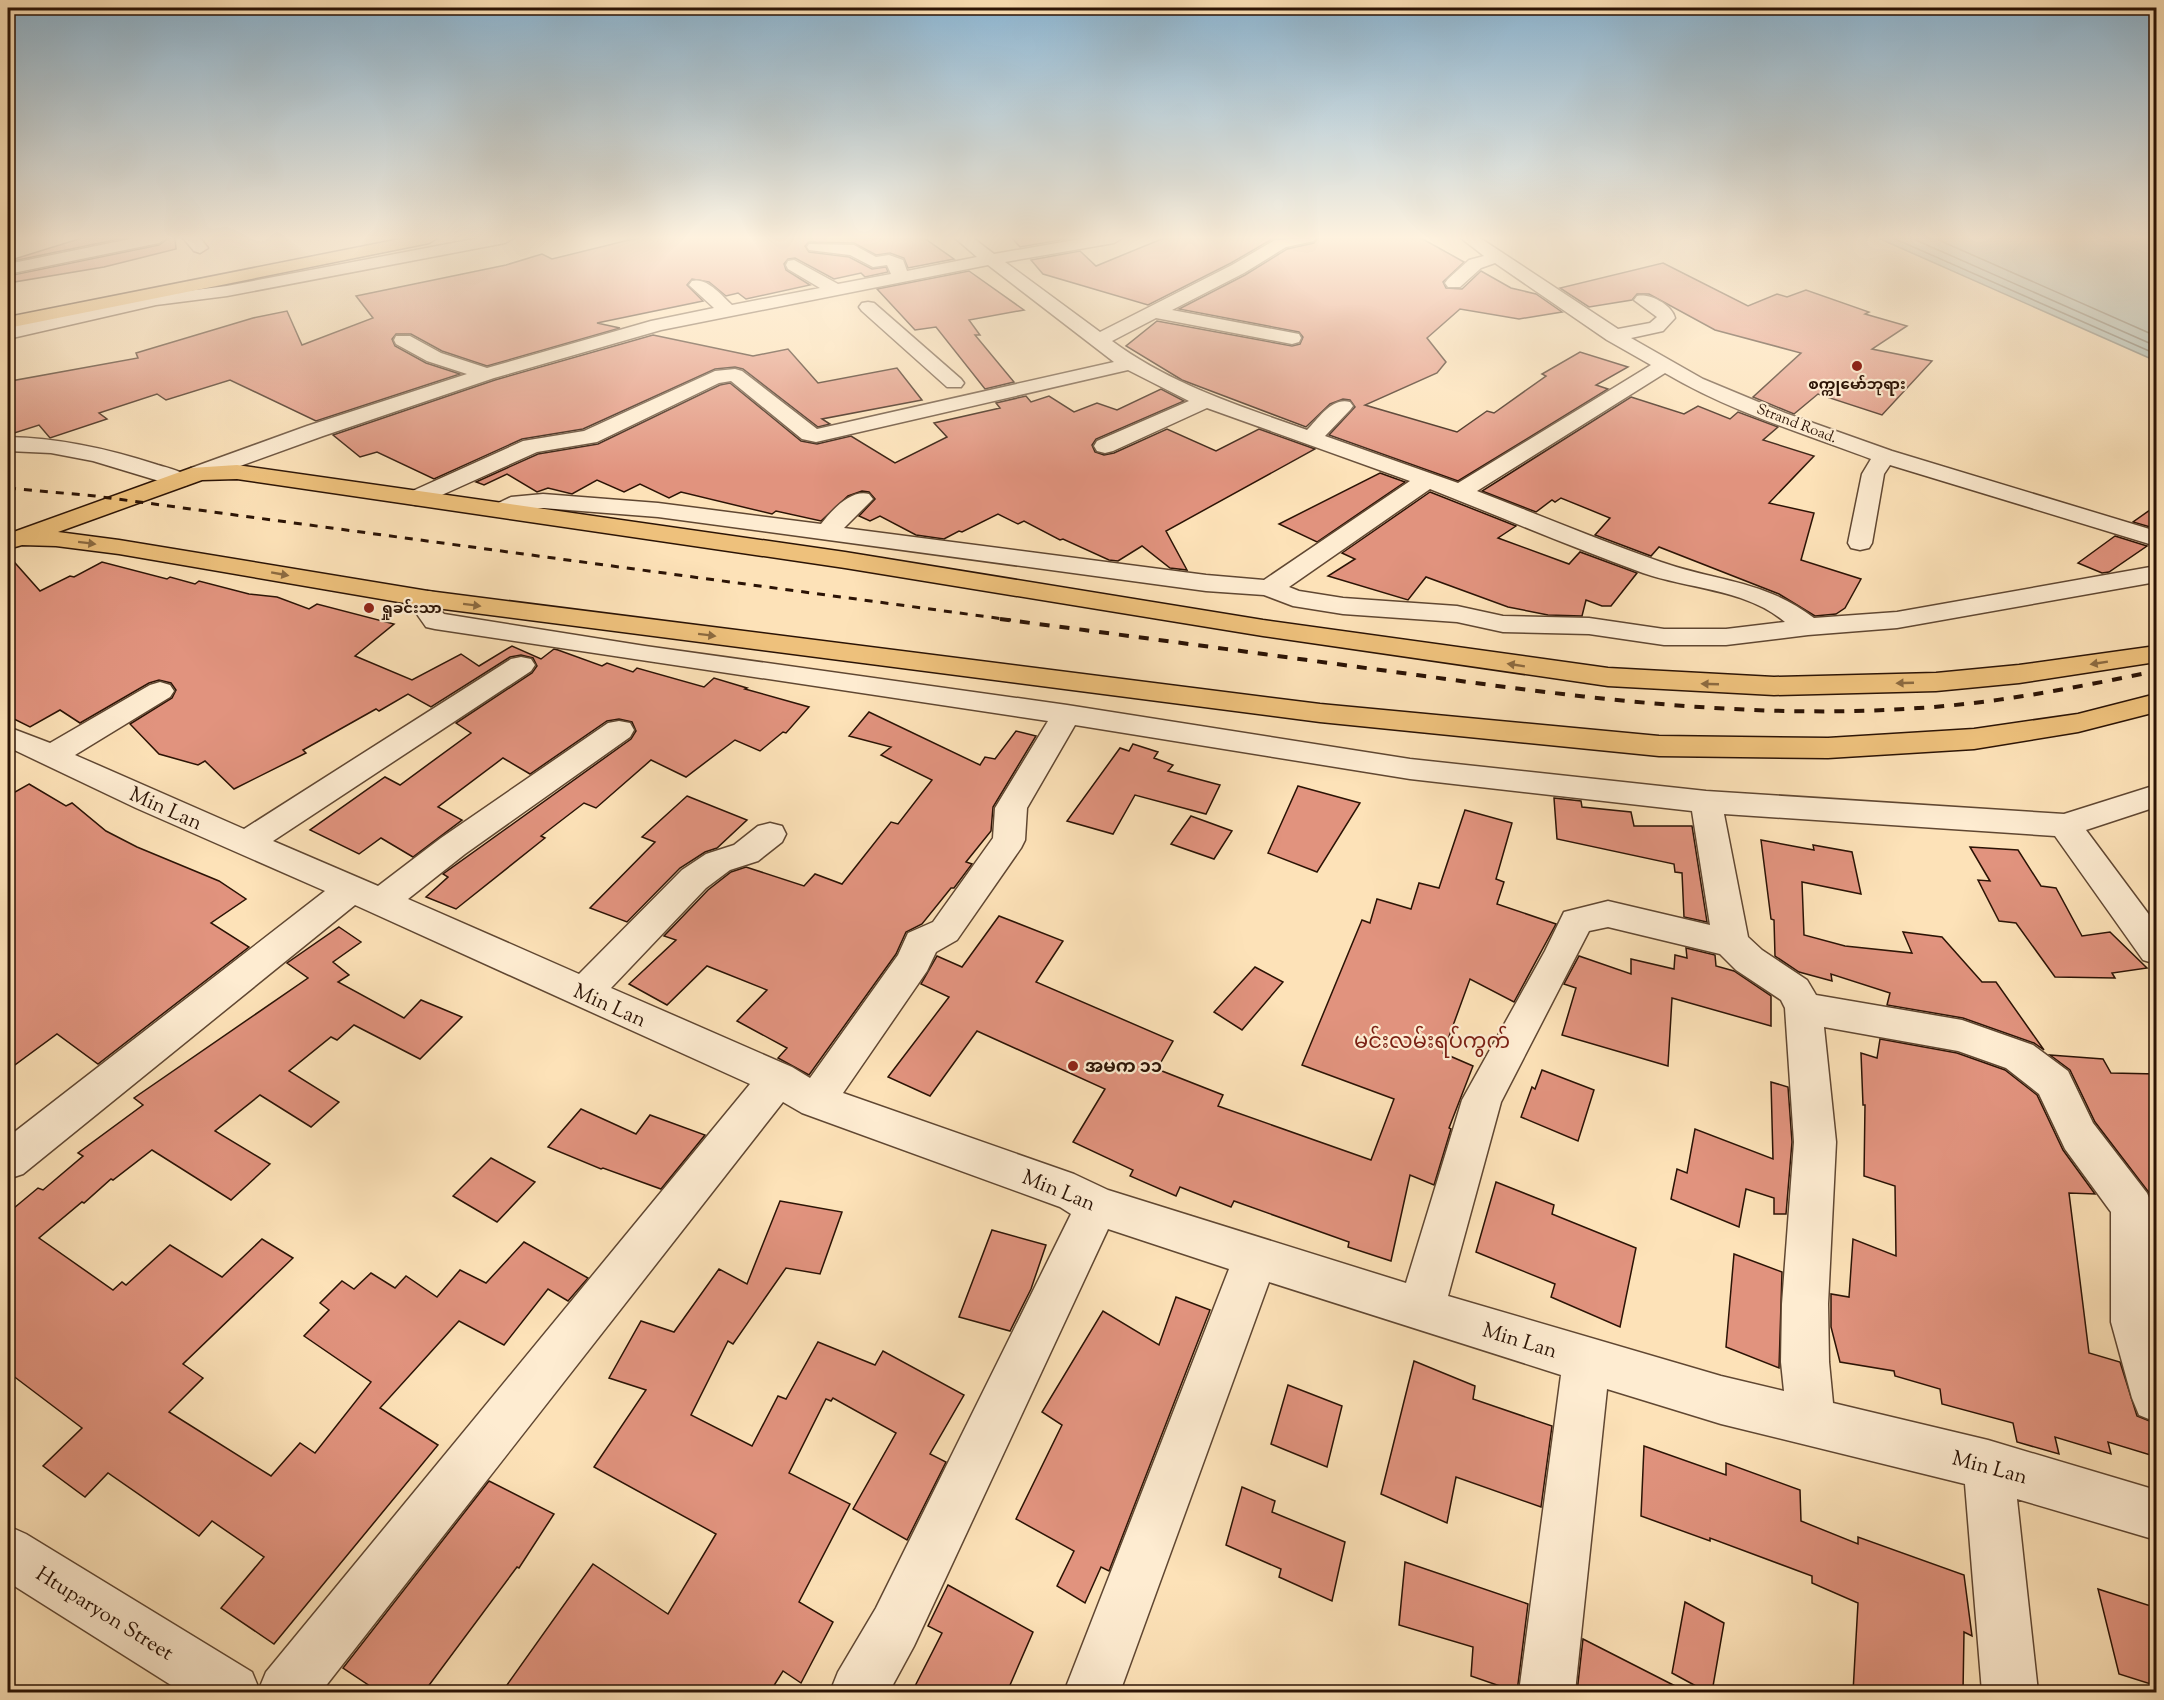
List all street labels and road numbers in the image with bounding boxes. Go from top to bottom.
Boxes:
street label: Strand Road. [1753,399,1840,449]
street label: Min Lan [124,780,206,839]
street label: Min Lan [568,977,650,1036]
street label: Min Lan [1017,1164,1100,1220]
street label: Min Lan [1478,1316,1561,1367]
street label: Min Lan [1948,1444,2031,1493]
street label: Htuparyon Street [29,1560,179,1669]

